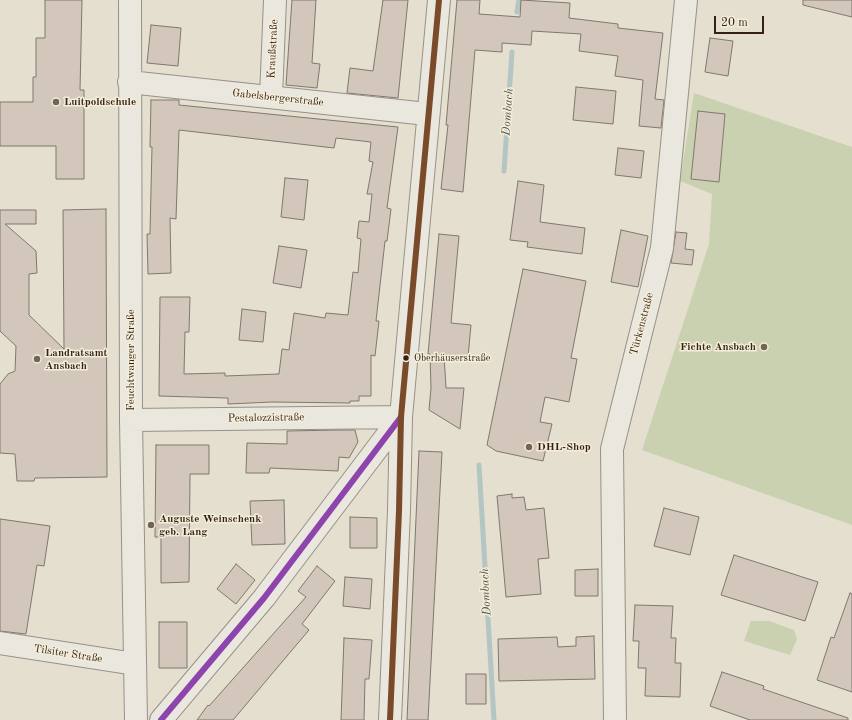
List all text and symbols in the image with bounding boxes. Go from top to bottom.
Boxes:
scale bar [716,8,766,34]
text: 20 m [721,17,748,29]
street label: Kraußstraße [265,19,281,79]
street label: Gabelsbergerstraße [232,87,324,109]
water label: Dombach [499,88,517,136]
place label: Luitpoldschule [64,95,136,109]
marker: Luitpoldschule [51,97,61,107]
street label: Türkenstraße [627,291,657,357]
street label: Feuchtwanger Straße [124,309,138,411]
place label: Fichte Ansbach [680,340,756,354]
marker: Fichte Ansbach [759,342,769,352]
place label: Landratsamt Ansbach [45,346,107,372]
place label: Oberhäuserstraße [414,352,490,364]
marker: Oberhäuserstraße [401,353,411,363]
marker: Landratsamt Ansbach [32,354,42,364]
street label: Pestalozzistraße [228,411,304,425]
place label: DHL-Shop [537,440,591,454]
marker: DHL-Shop [524,442,534,452]
place label: Auguste Weinschenk geb. Lang [159,512,261,538]
marker: Auguste Weinschenk geb. Lang [146,520,156,530]
water label: Dombach [478,568,494,616]
street label: Tilsiter Straße [33,642,103,666]

